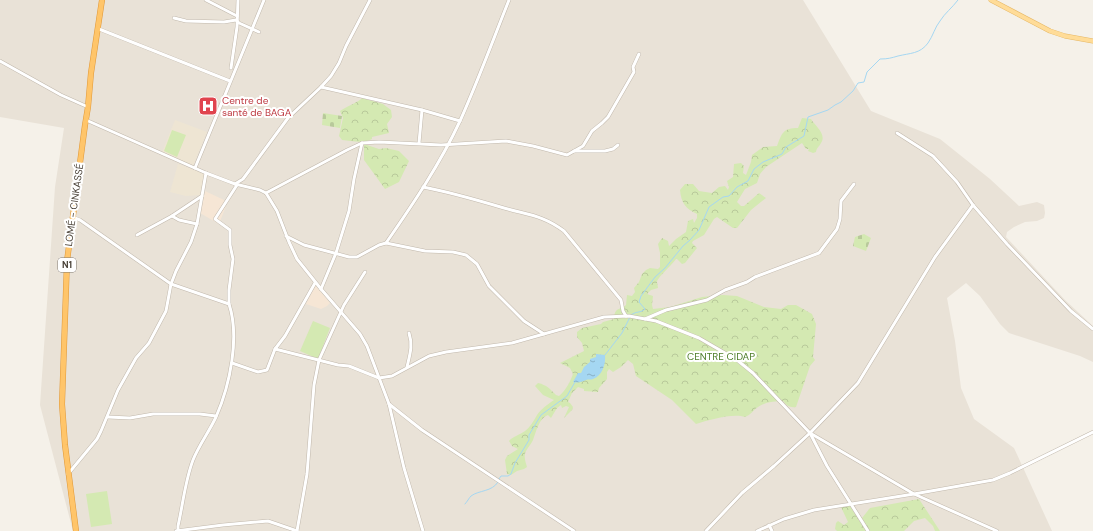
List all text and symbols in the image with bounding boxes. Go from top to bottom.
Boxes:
place label: Centre de santé de BAGA [222,94,292,119]
hospital icon: Centre de santé de BAGA [197,95,219,117]
street label: LOMÉ - CINKASSÉ [62,163,86,247]
road number: N1 [58,258,76,272]
park label: CENTRE CIDAP [687,350,755,363]

